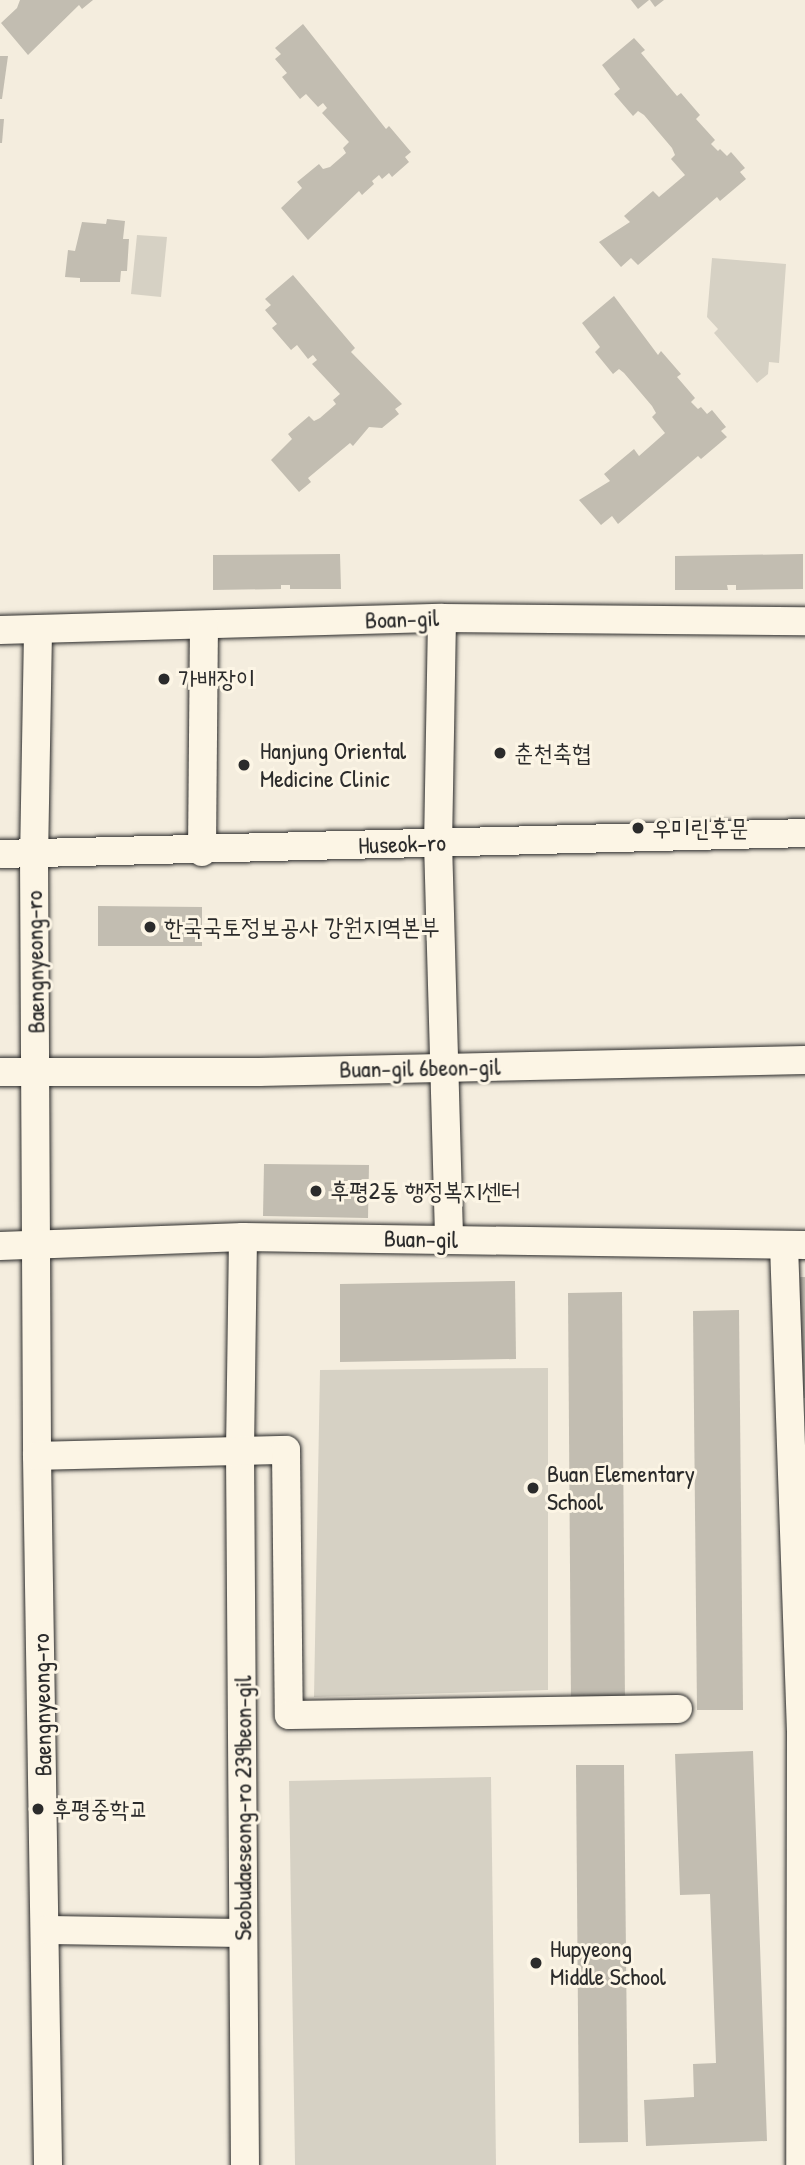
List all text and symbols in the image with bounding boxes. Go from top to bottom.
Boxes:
street label: Boan-gil [364,603,440,635]
place label: 가배장이 [178,665,255,693]
marker: 가배장이 [156,671,172,687]
place label: Hanjung Oriental Medicine Clinic [260,737,406,793]
place label: 춘천축협 [514,739,591,767]
marker: 춘천축협 [492,745,508,761]
marker: Hanjung Oriental Medicine Clinic [234,755,254,775]
place label: 우미린후문 [652,814,749,842]
marker: 우미린후문 [630,820,646,836]
street label: Huseok-ro [358,828,446,860]
street label: Baengnyeong-ro [19,890,51,1034]
place label: 한국국토정보공사 강원지역본부 [164,913,440,941]
marker: 한국국토정보공사 강원지역본부 [142,919,158,935]
street label: Buan-gil 6beon-gil [339,1052,501,1084]
place label: 후평2동 행정복지센터 [330,1177,521,1205]
marker: 후평2동 행정복지센터 [308,1183,324,1199]
street label: Buan-gil [384,1224,458,1254]
place label: Buan Elementary School [547,1460,695,1516]
marker: Buan Elementary School [525,1480,541,1496]
street label: Baengnyeong-ro [26,1633,58,1777]
street label: Seobudaeseong-ro 239beon-gil [229,1675,257,1941]
place label: 후평중학교 [52,1795,149,1823]
marker: 후평중학교 [30,1801,46,1817]
place label: Hupyeong Middle School [550,1935,666,1991]
marker: Hupyeong Middle School [528,1955,544,1971]

